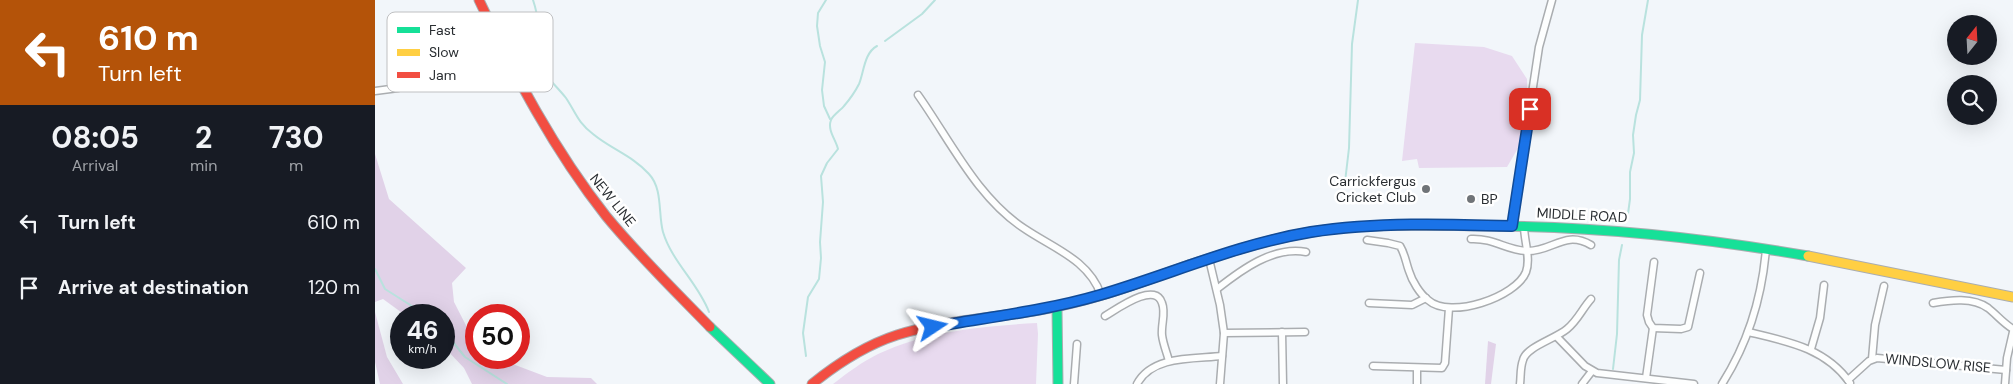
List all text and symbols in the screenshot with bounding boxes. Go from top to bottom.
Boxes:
legend [387,12,553,92]
text: 610 m [98,15,199,61]
north arrow [1947,15,1997,65]
map controls [1947,15,1997,125]
icon: left [15,20,80,85]
text: Fast [429,21,456,39]
text: Slow [429,43,459,61]
text: Turn left [98,59,182,88]
text: Jam [429,66,456,84]
button: search [1947,75,1997,125]
pin [1509,88,1551,130]
icon: arrive [1516,95,1544,123]
text: 08:05 [51,118,139,157]
text: 2 [195,118,212,157]
text: 730 [269,118,324,157]
text: Arrival [72,155,118,176]
text: min [190,155,217,176]
text: m [289,155,303,176]
street label: NEW LINE [586,170,640,230]
place label: Carrickfergus Cricket Club [1329,172,1416,206]
marker: Carrickfergus Cricket Club [1420,183,1432,195]
place label: BP [1481,190,1498,208]
marker: BP [1465,193,1477,205]
street label: MIDDLE ROAD [1536,204,1628,226]
icon: left [15,209,43,237]
text: Turn left [58,210,136,235]
text: 610 m [307,210,360,235]
icon: arrive [15,274,43,302]
text: Arrive at destination [58,275,249,300]
text: 120 m [308,275,360,300]
position arrow [906,300,958,352]
speed limit sign: 50 [465,304,530,369]
text: 46 [406,314,439,347]
text: km/h [408,341,437,357]
street label: WINDSLOW RISE [1884,349,1992,377]

